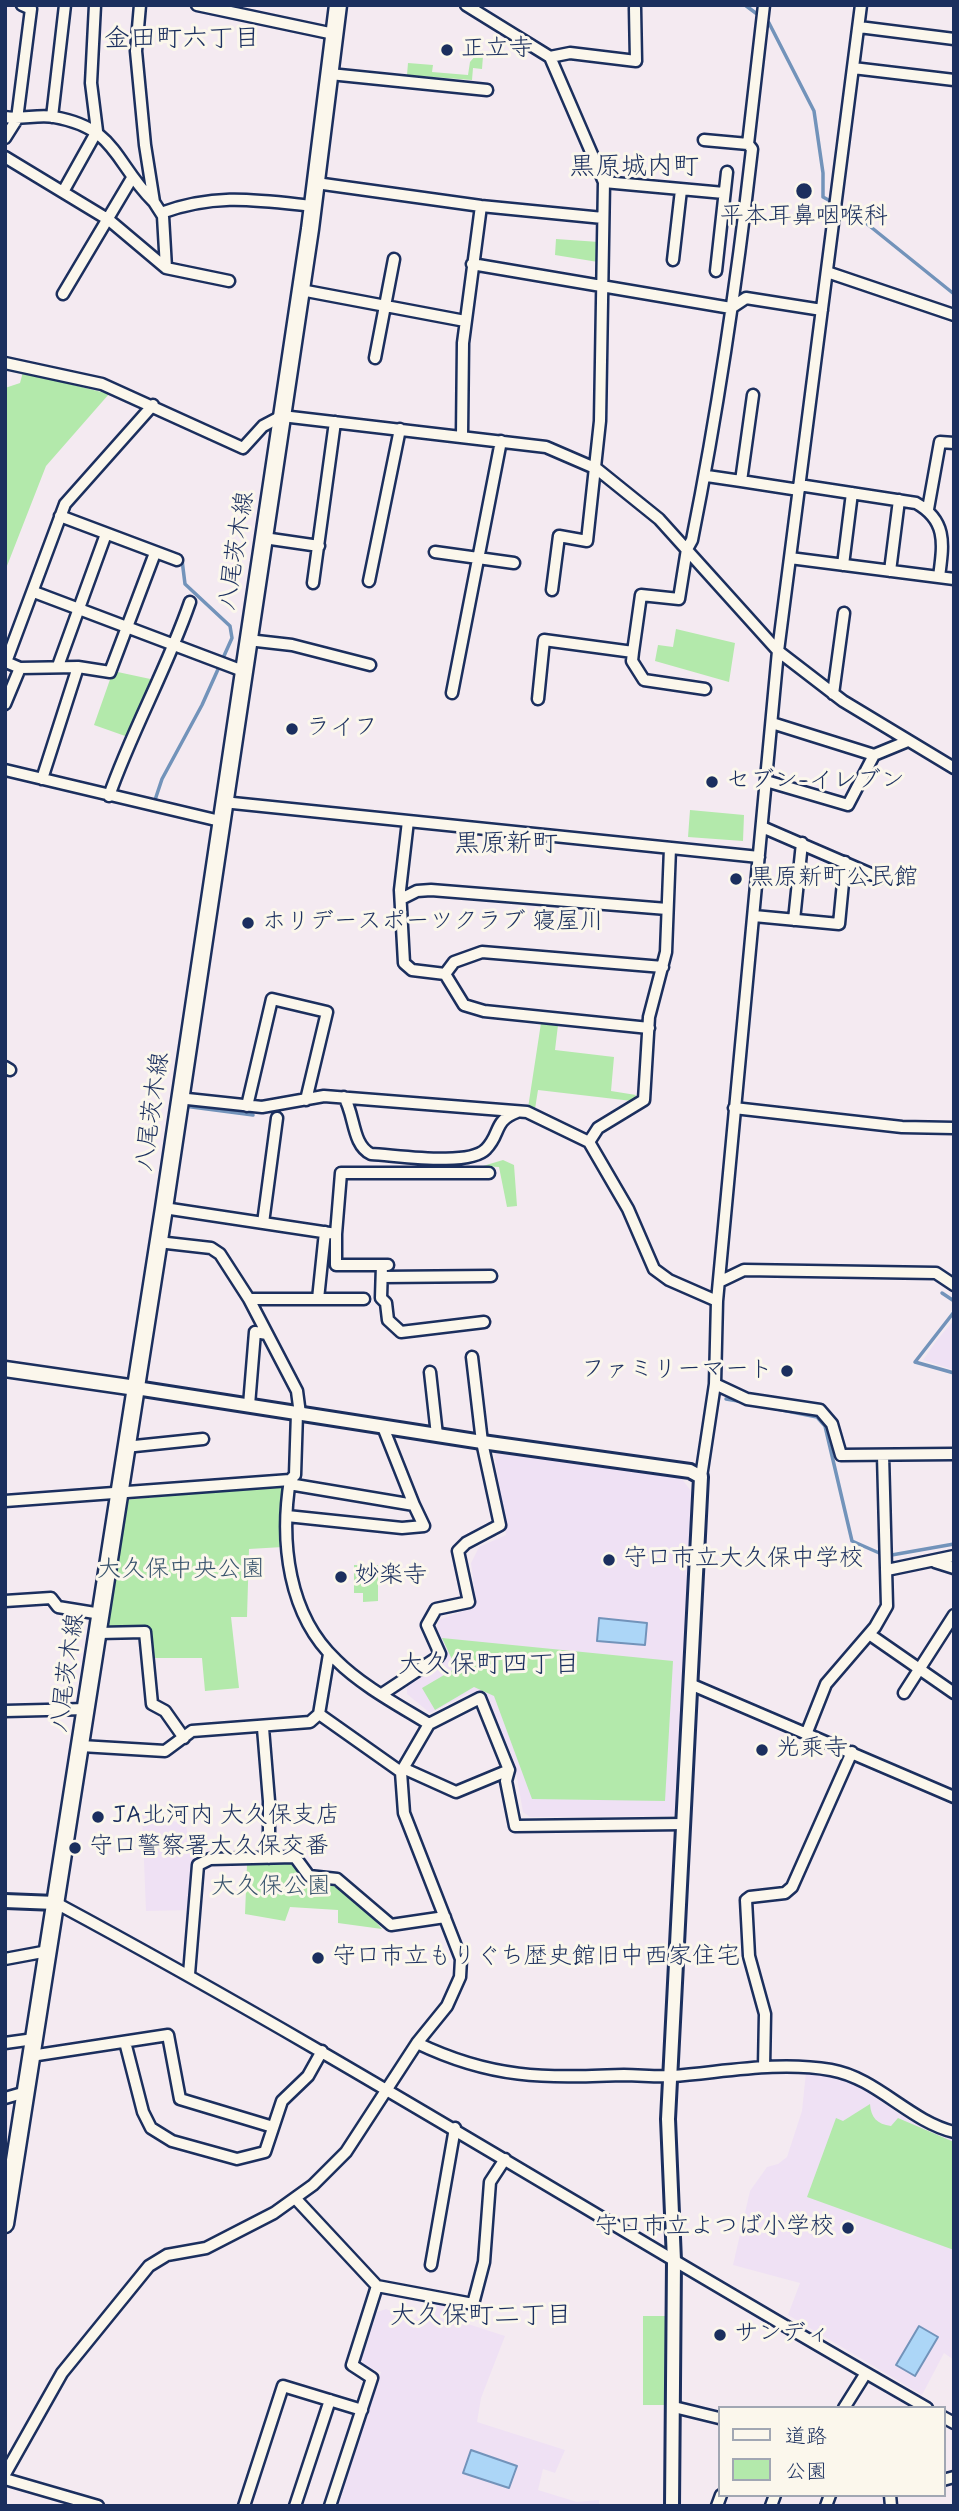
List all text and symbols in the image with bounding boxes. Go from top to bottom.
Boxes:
district label: 金田町六丁目 [104,25,260,57]
place label: 正立寺 [461,36,533,64]
marker: 正立寺 [439,42,455,58]
district label: 黒原城内町 [569,153,699,185]
marker: 平本耳鼻咽喉科 [794,181,814,201]
place label: 平本耳鼻咽喉科 [720,204,888,232]
street label: 八尾茨木線 [214,489,262,613]
place label: ライフ [306,715,378,743]
marker: ライフ [284,721,300,737]
place label: セブン-イレブン [726,768,905,796]
marker: セブン-イレブン [704,774,720,790]
district label: 黒原新町 [454,830,558,862]
place label: 黒原新町公民館 [750,865,918,893]
marker: 黒原新町公民館 [728,871,744,887]
place label: ホリデースポーツクラブ 寝屋川 [262,909,604,937]
marker: ホリデースポーツクラブ 寝屋川 [240,915,256,931]
street label: 八尾茨木線 [131,1051,177,1173]
place label: ファミリーマート [581,1357,773,1385]
marker: ファミリーマート [779,1363,795,1379]
place label: 守口市立大久保中学校 [623,1546,863,1574]
marker: 守口市立大久保中学校 [601,1552,617,1568]
park label: 大久保中央公園 [97,1557,265,1585]
place label: 妙楽寺 [355,1563,427,1591]
marker: 妙楽寺 [333,1569,349,1585]
street label: 八尾茨木線 [46,1612,92,1734]
district label: 大久保町四丁目 [398,1651,580,1683]
place label: 光乘寺 [776,1736,848,1764]
marker: 光乘寺 [754,1742,770,1758]
place label: JA北河内 大久保支店 [112,1803,340,1831]
marker: JA北河内 大久保支店 [90,1809,106,1825]
place label: 守口警察署大久保交番 [89,1834,329,1862]
marker: 守口警察署大久保交番 [67,1840,83,1856]
park label: 大久保公園 [211,1874,331,1902]
place label: 守口市立もりぐち歴史館旧中西家住宅 [332,1944,740,1972]
marker: 守口市立もりぐち歴史館旧中西家住宅 [310,1950,326,1966]
place label: 守口市立よつば小学校 [594,2214,834,2242]
marker: 守口市立よつば小学校 [840,2220,856,2236]
district label: 大久保町二丁目 [390,2302,572,2334]
place label: サンディ [734,2321,830,2349]
marker: サンディ [712,2327,728,2343]
legend [718,2406,945,2497]
text: 道路 [785,2423,827,2451]
text: 公園 [785,2458,827,2486]

